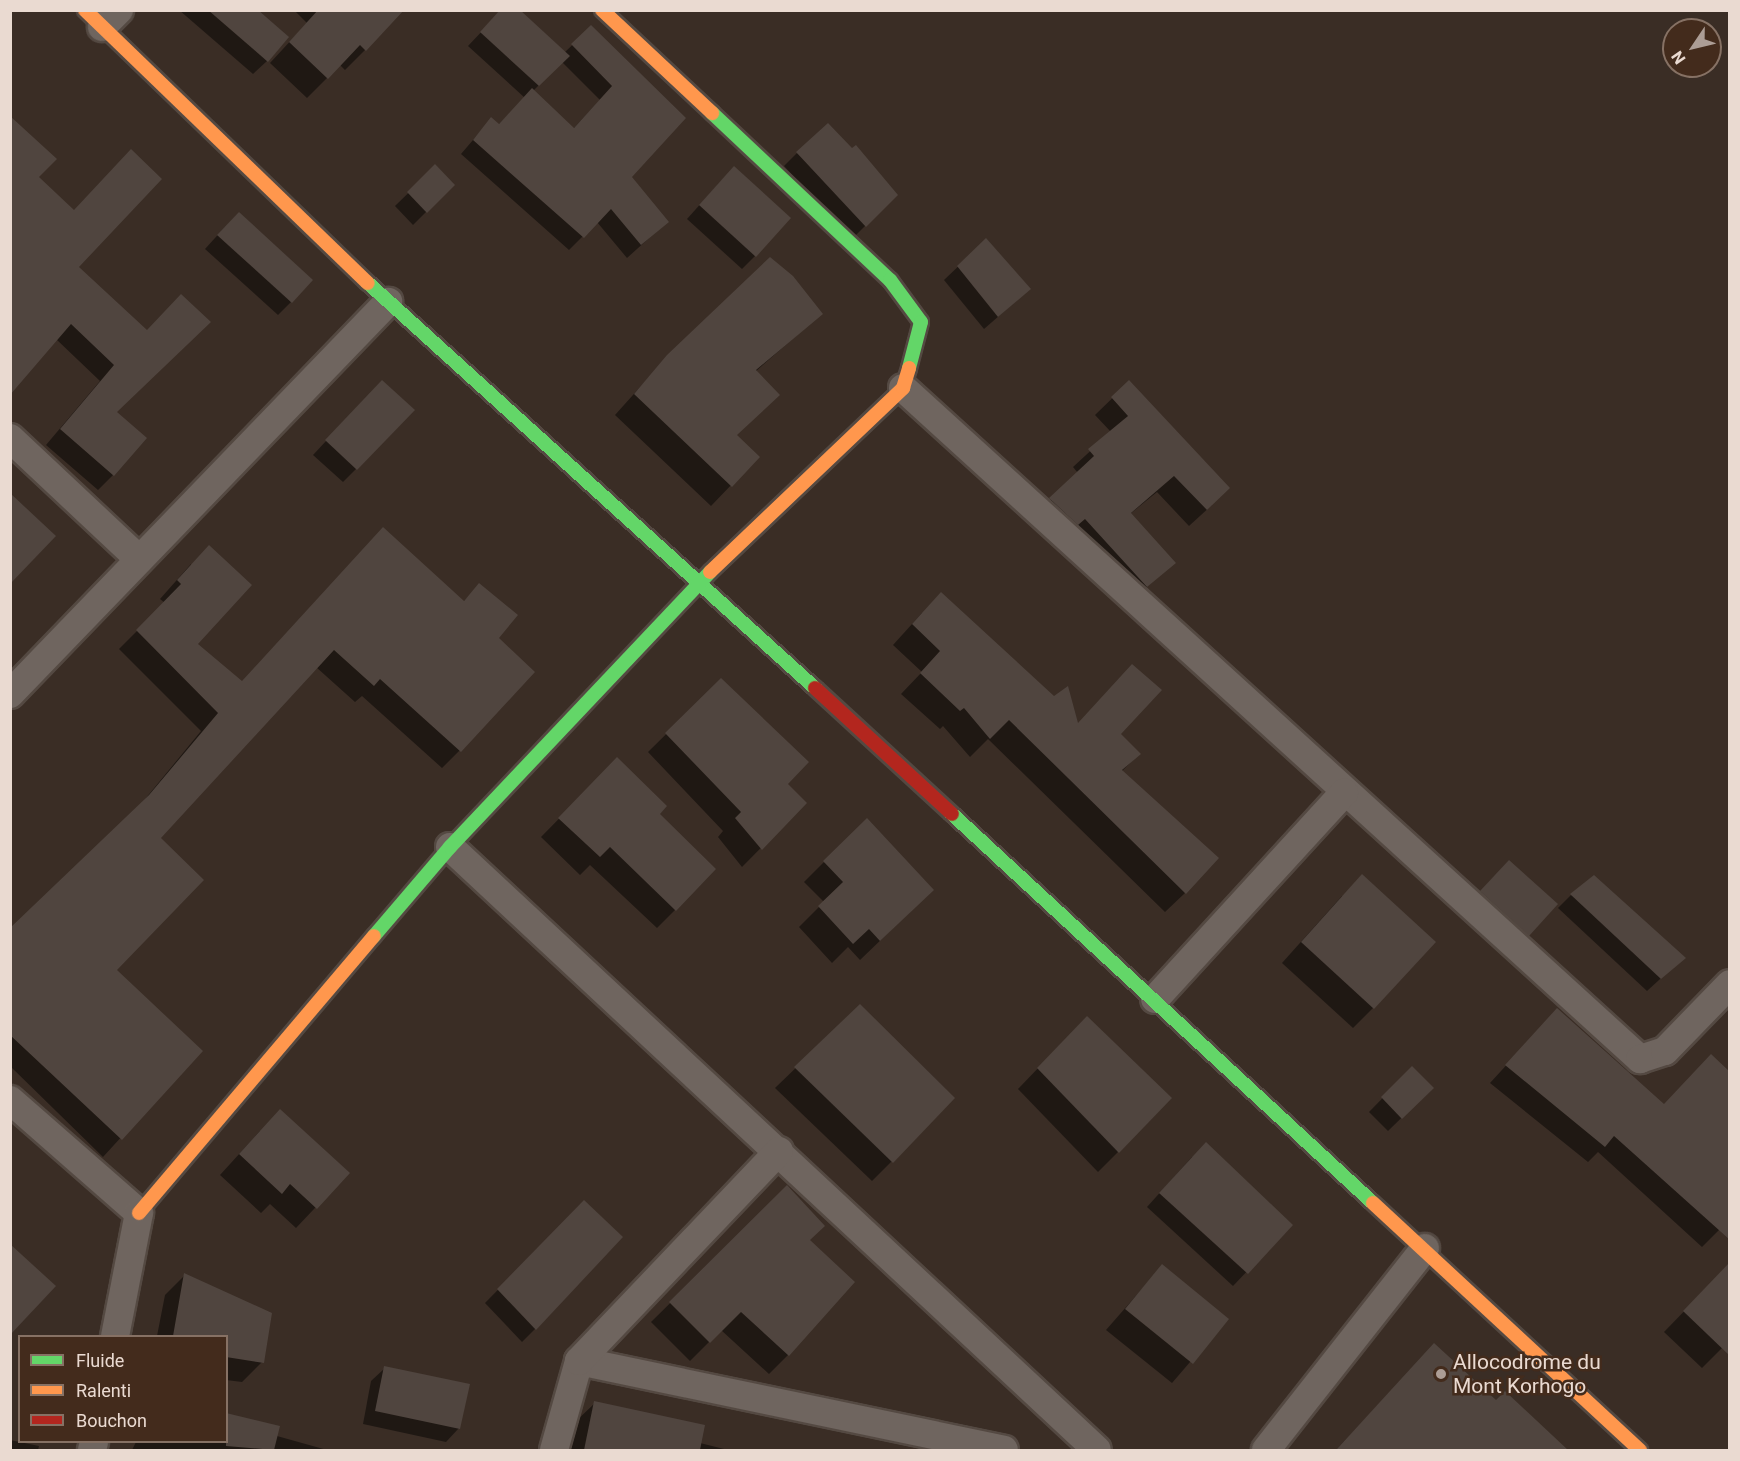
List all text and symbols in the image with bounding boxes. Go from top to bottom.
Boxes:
north arrow [1662,18,1722,78]
text: N [1667,47,1690,68]
legend [18,1335,228,1443]
place label: Allocodrome du Mont Korhogo [1453,1349,1601,1399]
text: Fluide [76,1350,124,1371]
marker: Allocodrome du Mont Korhogo [1434,1367,1448,1381]
text: Ralenti [76,1380,131,1401]
text: Bouchon [76,1410,147,1431]

